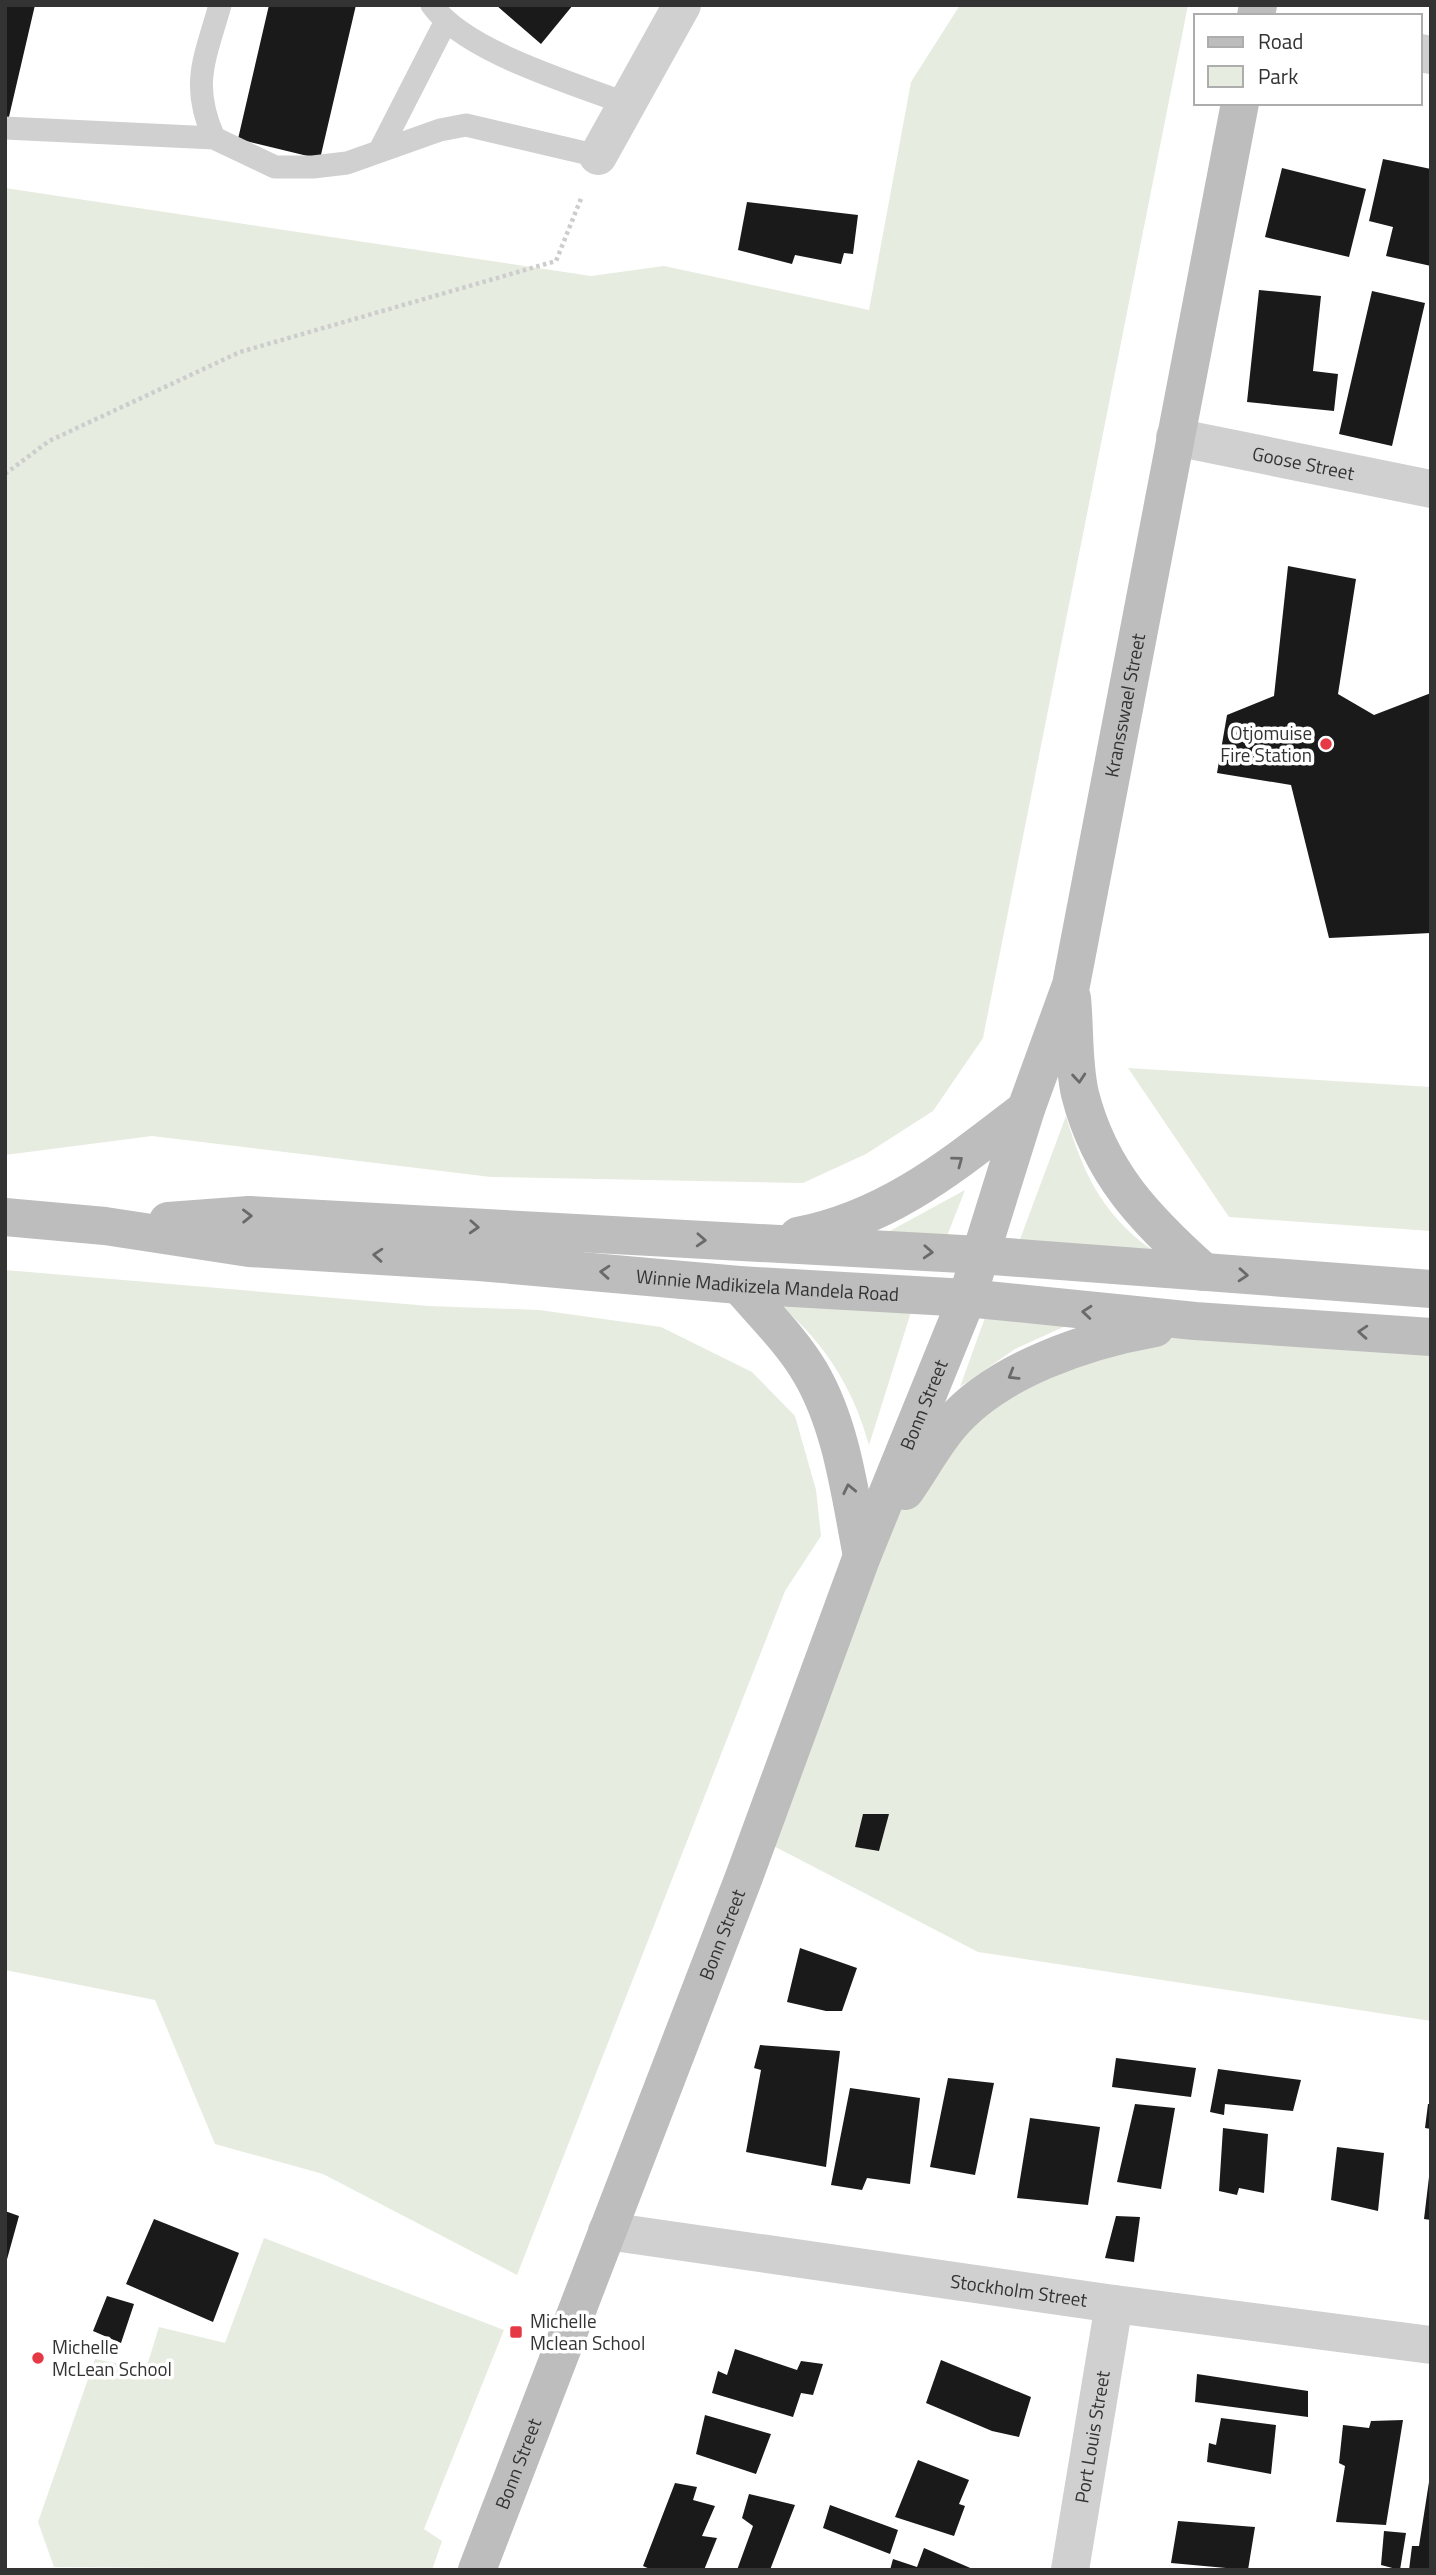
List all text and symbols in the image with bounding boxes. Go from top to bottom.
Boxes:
legend [1194,14,1422,105]
text: Road [1258,25,1303,57]
text: Park [1258,60,1298,92]
street label: Goose Street [1250,438,1357,487]
street label: Kransswael Street [1096,630,1152,779]
place label: Otjomuise Fire Station [1220,718,1312,769]
marker: Otjomuise Fire Station [1318,736,1334,752]
one-way arrow [1071,1072,1086,1083]
one-way arrow [950,1157,963,1170]
one-way arrow [241,1208,252,1223]
one-way arrow [468,1220,479,1235]
one-way arrow [696,1232,707,1247]
one-way arrow [923,1245,934,1260]
one-way arrow [373,1248,384,1263]
street label: Winnie Madikizela Mandela Road [635,1261,900,1308]
one-way arrow [600,1265,611,1280]
one-way arrow [1238,1267,1249,1282]
one-way arrow [1081,1305,1092,1320]
one-way arrow [1357,1325,1368,1340]
street label: Bonn Street [892,1355,955,1454]
one-way arrow [1007,1367,1020,1380]
one-way arrow [842,1483,857,1495]
street label: Bonn Street [691,1884,752,1984]
street label: Stockholm Street [948,2266,1090,2314]
place label: Michelle Mclean School [530,2306,645,2357]
marker: Michelle Mclean School [508,2324,524,2340]
place label: Michelle McLean School [52,2332,172,2383]
marker: Michelle McLean School [30,2350,46,2366]
street label: Port Louis Street [1066,2368,1117,2505]
street label: Bonn Street [487,2413,548,2513]

